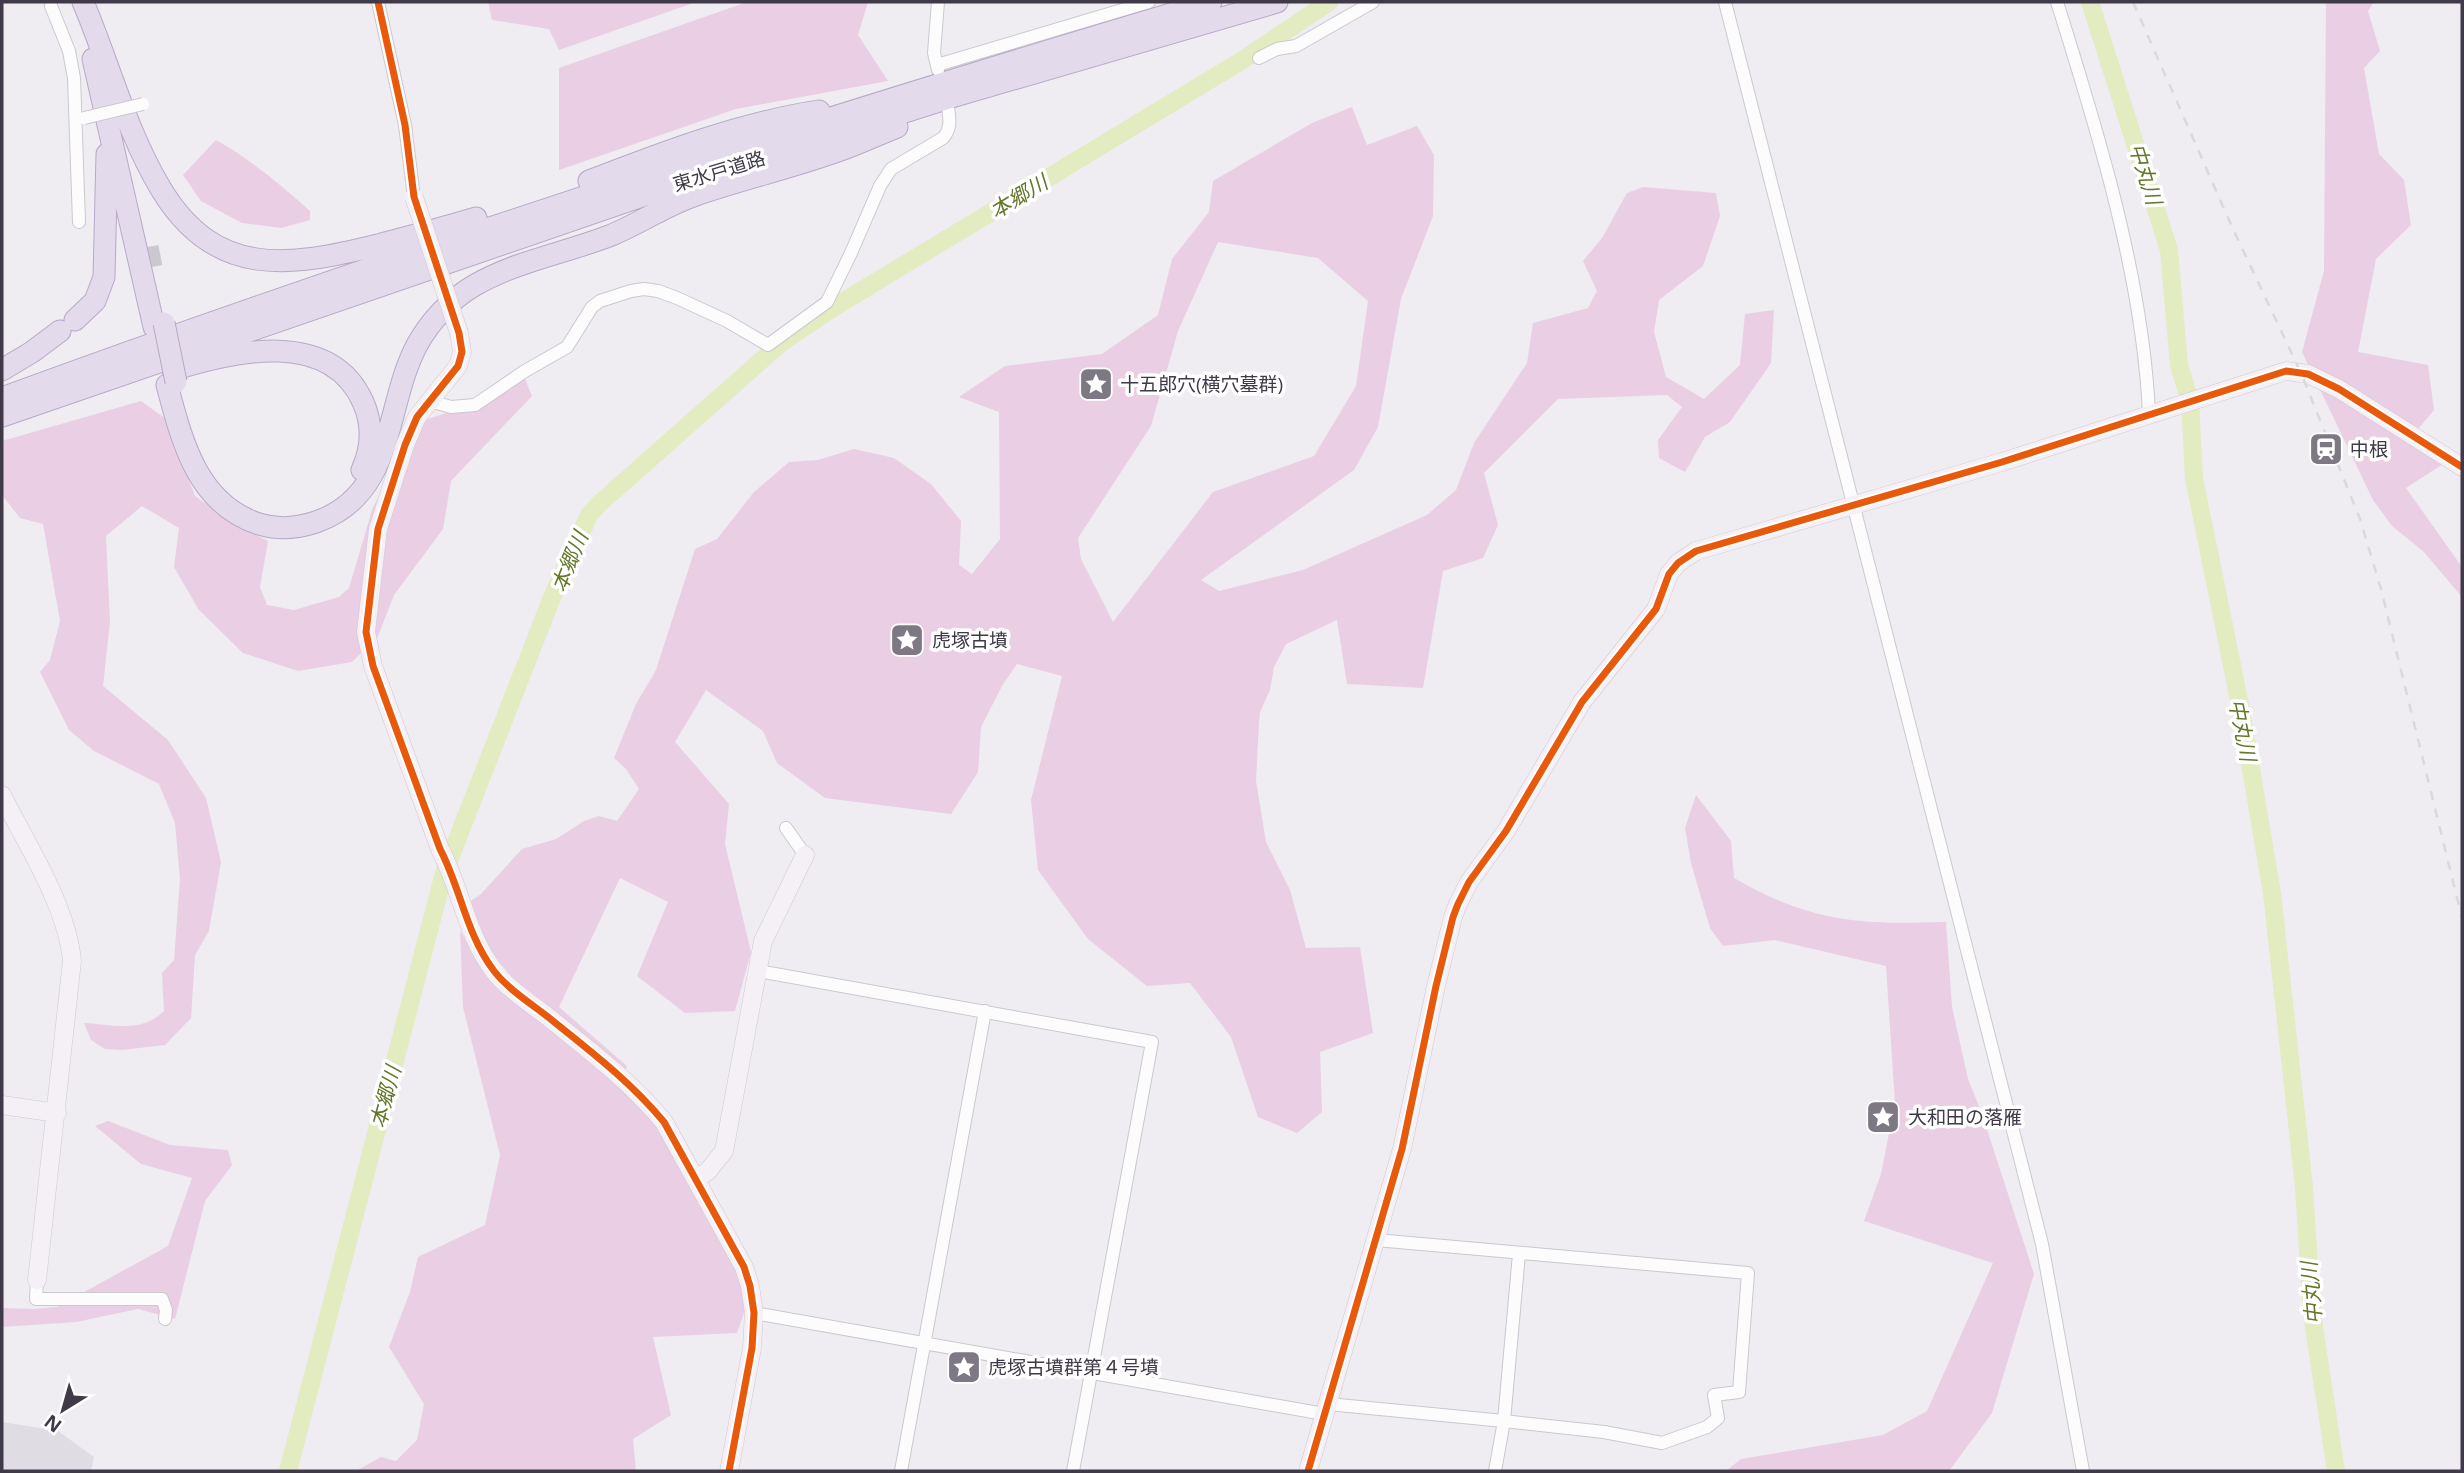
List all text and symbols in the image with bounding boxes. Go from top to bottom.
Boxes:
water label: 中丸川 [2123,139,2169,210]
street label: 東水戸道路 [670,145,768,197]
water label: 本郷川 [984,167,1054,224]
place icon: 十五郎穴(横穴墓群) [1077,365,1115,403]
place label: 十五郎穴(横穴墓群) [1120,371,1283,397]
station icon: 中根 [2307,430,2345,468]
place label: 中根 [2350,436,2388,462]
water label: 本郷川 [544,525,595,596]
place icon: 虎塚古墳 [888,621,926,659]
place label: 虎塚古墳 [932,627,1008,653]
water label: 中丸川 [2223,696,2263,765]
water label: 本郷川 [363,1061,407,1131]
place icon: 大和田の落雁 [1864,1098,1902,1136]
place label: 大和田の落雁 [1908,1104,2022,1130]
water label: 中丸川 [2294,1258,2328,1326]
place icon: 虎塚古墳群第４号墳 [945,1348,983,1386]
place label: 虎塚古墳群第４号墳 [988,1354,1159,1380]
north arrow [28,1375,98,1445]
text: N [39,1409,67,1439]

